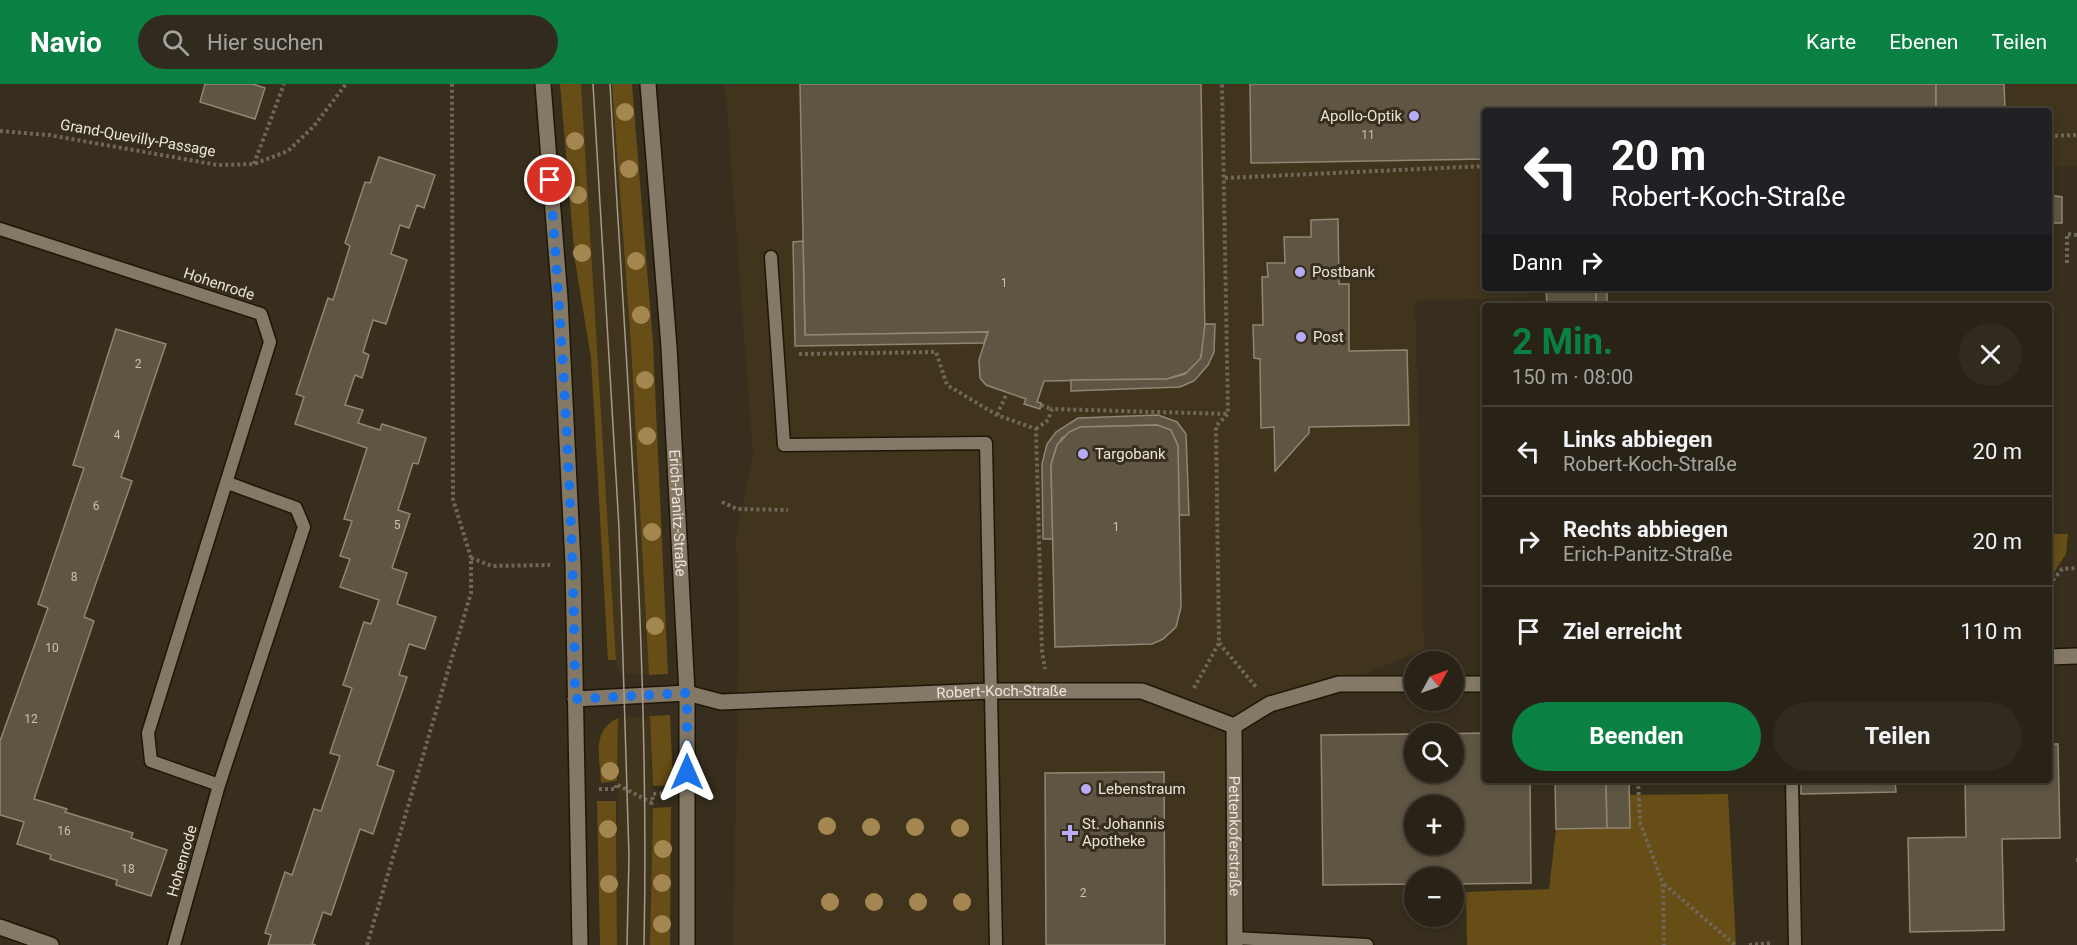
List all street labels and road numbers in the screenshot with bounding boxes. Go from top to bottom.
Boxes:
street label: Grand-Quevilly-Passage [59,115,217,161]
street label: Hohenrode [181,264,257,304]
street label: Erich-Panitz-Straße [665,449,690,577]
street label: Robert-Koch-Straße [936,682,1067,702]
street label: Pettenkoferstraße [1225,776,1244,896]
street label: Hohenrode [163,823,201,899]

